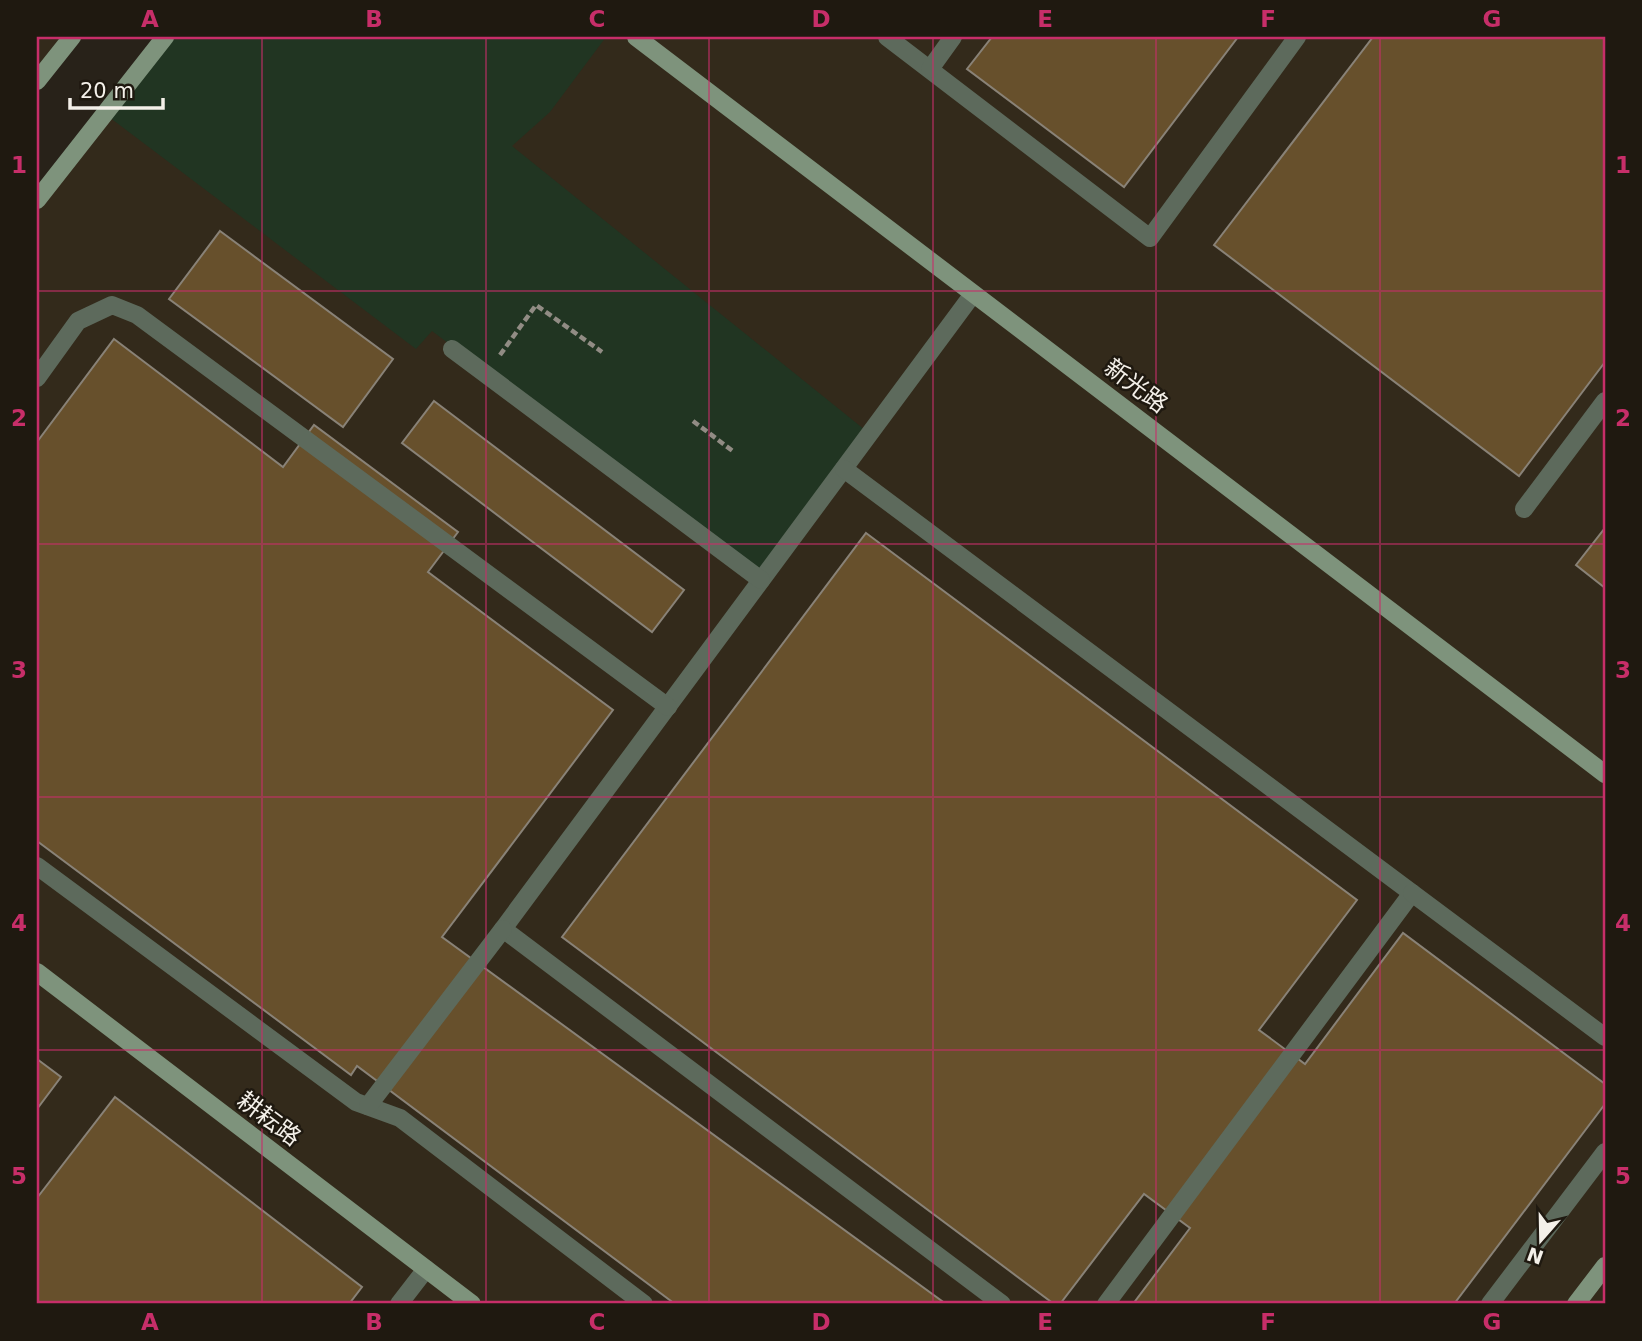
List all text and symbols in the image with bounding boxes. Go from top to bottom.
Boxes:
text: A [141,6,159,32]
text: B [365,6,383,32]
text: C [589,6,605,32]
text: D [811,6,831,32]
text: E [1037,6,1053,32]
text: F [1260,6,1276,32]
text: G [1483,6,1501,32]
scale bar [70,66,163,110]
text: 20 m [80,79,134,103]
text: 1 [11,152,27,178]
text: 1 [1615,152,1631,178]
street label: 新光路 [1099,353,1173,419]
text: 2 [11,405,27,431]
text: 2 [1615,405,1631,431]
text: 3 [11,657,27,683]
text: 3 [1615,657,1631,683]
text: 4 [11,910,27,936]
text: 4 [1615,910,1631,936]
street label: 耕耘路 [232,1086,306,1152]
text: 5 [11,1163,27,1189]
text: 5 [1615,1163,1631,1189]
north arrow [1506,1204,1576,1274]
text: N [1524,1243,1546,1269]
text: A [141,1309,159,1335]
text: B [365,1309,383,1335]
text: C [589,1309,605,1335]
text: D [811,1309,831,1335]
text: E [1037,1309,1053,1335]
text: F [1260,1309,1276,1335]
text: G [1483,1309,1501,1335]

